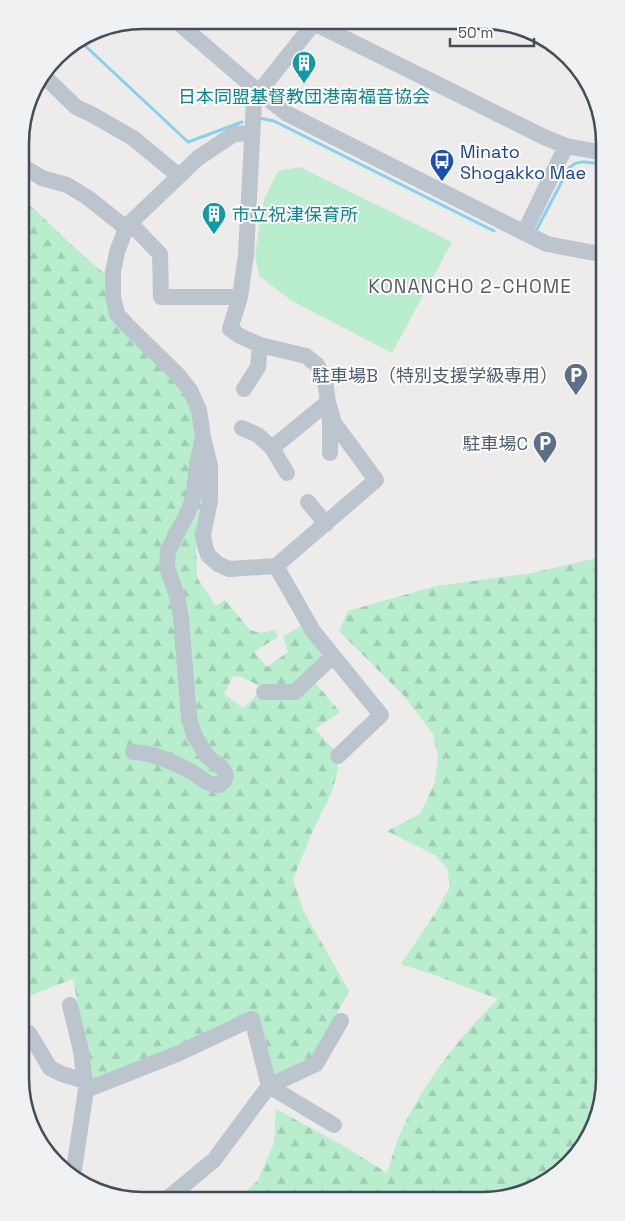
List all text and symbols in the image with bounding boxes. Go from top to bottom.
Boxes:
scale bar [450,15,534,47]
text: 50 m [458,23,493,42]
building icon: 日本同盟基督教団港南福音協会 [291,50,317,84]
place label: 日本同盟基督教団港南福音協会 [178,85,430,108]
place label: Minato Shogakko Mae [460,140,586,184]
bus stop icon: Minato Shogakko Mae [429,148,455,182]
building icon: 市立祝津保育所 [201,201,227,235]
place label: 市立祝津保育所 [232,203,358,226]
district label: KONANCHO 2-CHOME [368,274,572,299]
parking icon: 駐車場B（特別支援学級専用） [563,362,589,396]
place label: 駐車場B（特別支援学級専用） [312,364,558,387]
parking icon: 駐車場C [532,430,558,464]
place label: 駐車場C [462,432,528,455]

